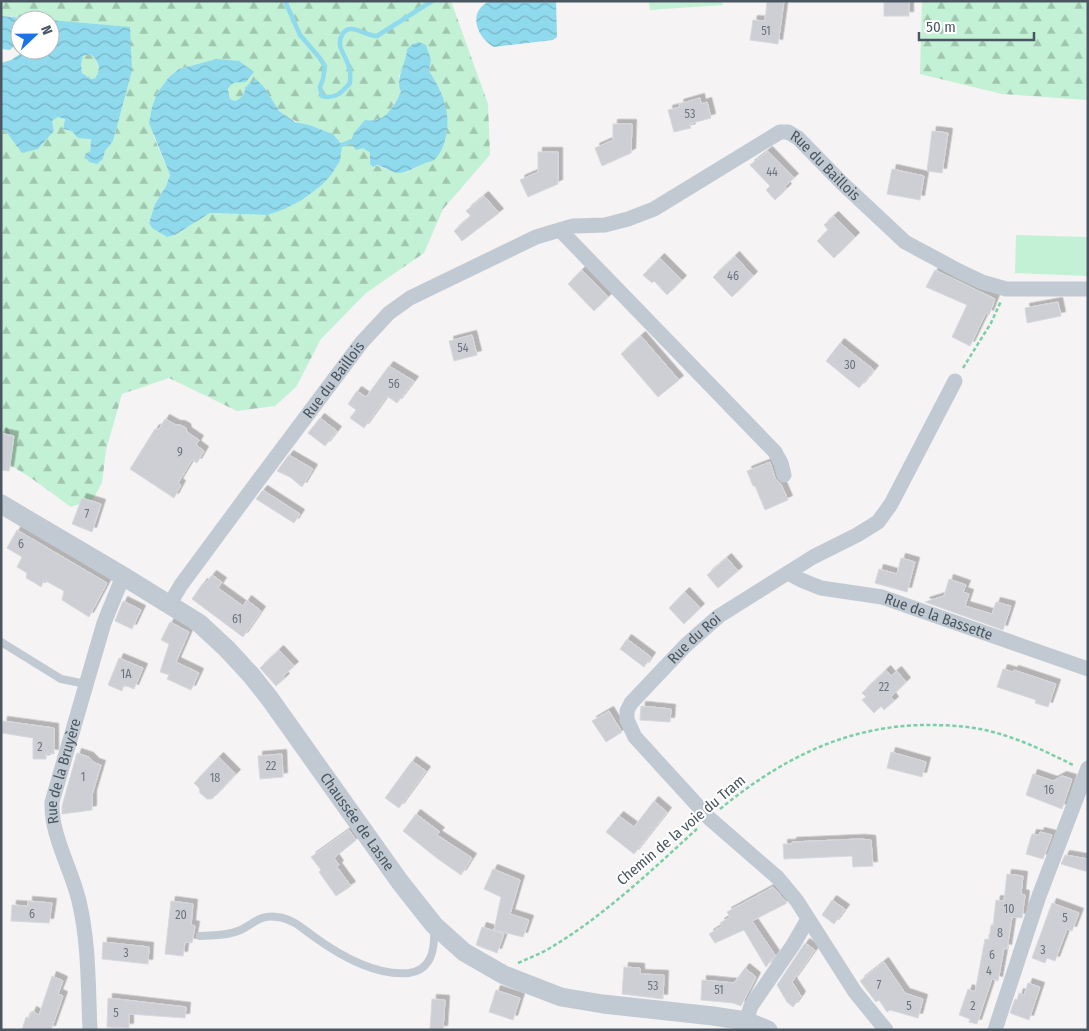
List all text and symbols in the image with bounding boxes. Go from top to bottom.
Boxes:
north arrow [10,10,60,60]
scale bar [919,10,1034,42]
text: 50 m [926,18,956,36]
text: N [37,23,56,37]
house number: 51 [761,24,771,38]
house number: 53 [685,107,695,121]
street label: Rue du Baillois [787,127,864,204]
house number: 44 [766,165,778,179]
house number: 46 [727,269,739,283]
street label: Rue du Baillois [299,338,368,422]
house number: 54 [457,341,469,355]
house number: 30 [844,358,856,372]
house number: 56 [388,377,400,391]
house number: 9 [177,445,183,459]
house number: 7 [85,507,90,521]
house number: 6 [18,537,24,551]
street label: Rue de la Bassette [882,590,995,644]
street label: Rue du Roi [664,610,725,668]
house number: 61 [232,612,242,626]
house number: 1A [121,667,132,681]
house number: 22 [879,680,889,694]
street label: Rue de la Bruyère [43,717,85,825]
house number: 2 [37,740,43,754]
house number: 22 [266,759,276,773]
street label: Chaussée de Lasne [316,769,398,874]
house number: 1 [81,770,85,784]
house number: 18 [210,771,220,785]
street label: Chemin de la voie du Tram [613,771,749,889]
house number: 16 [1044,783,1054,797]
house number: 10 [1004,902,1014,916]
house number: 6 [29,907,35,921]
house number: 20 [175,908,187,922]
house number: 5 [1062,911,1068,925]
house number: 8 [997,926,1003,940]
house number: 3 [1040,943,1046,957]
house number: 3 [123,946,129,960]
house number: 6 [989,948,995,962]
house number: 4 [986,964,992,978]
house number: 7 [877,978,882,992]
house number: 53 [648,979,658,993]
house number: 51 [714,983,724,997]
house number: 5 [906,999,912,1013]
house number: 2 [970,999,976,1013]
house number: 5 [113,1006,119,1020]

